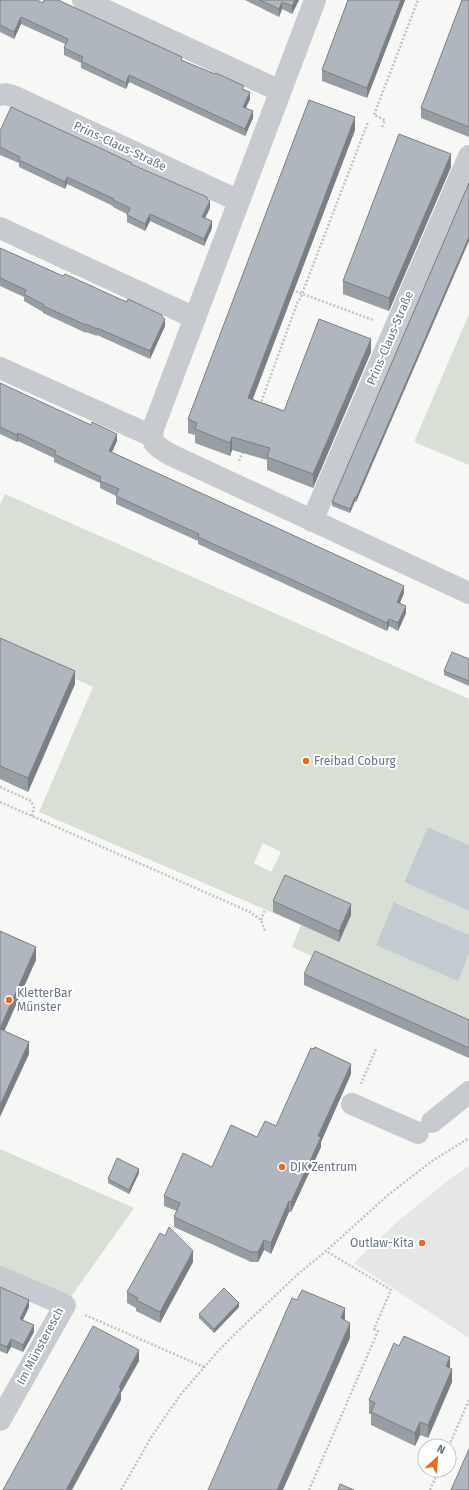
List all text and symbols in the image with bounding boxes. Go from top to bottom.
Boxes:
street label: Prins-Claus-Straße [71,118,169,174]
street label: Prins-Claus-Straße [364,289,416,387]
place label: Freibad Coburg [314,754,397,768]
marker: Freibad Coburg [301,756,311,766]
place label: KletterBar Münster [17,986,73,1014]
marker: KletterBar Münster [4,995,14,1005]
place label: DJK Zentrum [290,1160,357,1174]
marker: DJK Zentrum [277,1162,287,1172]
place label: Outlaw-Kita [350,1236,414,1250]
marker: Outlaw-Kita [417,1238,427,1248]
street label: Im Münsteresch [14,1305,66,1387]
north arrow [417,1438,457,1478]
text: N [435,1442,447,1457]

